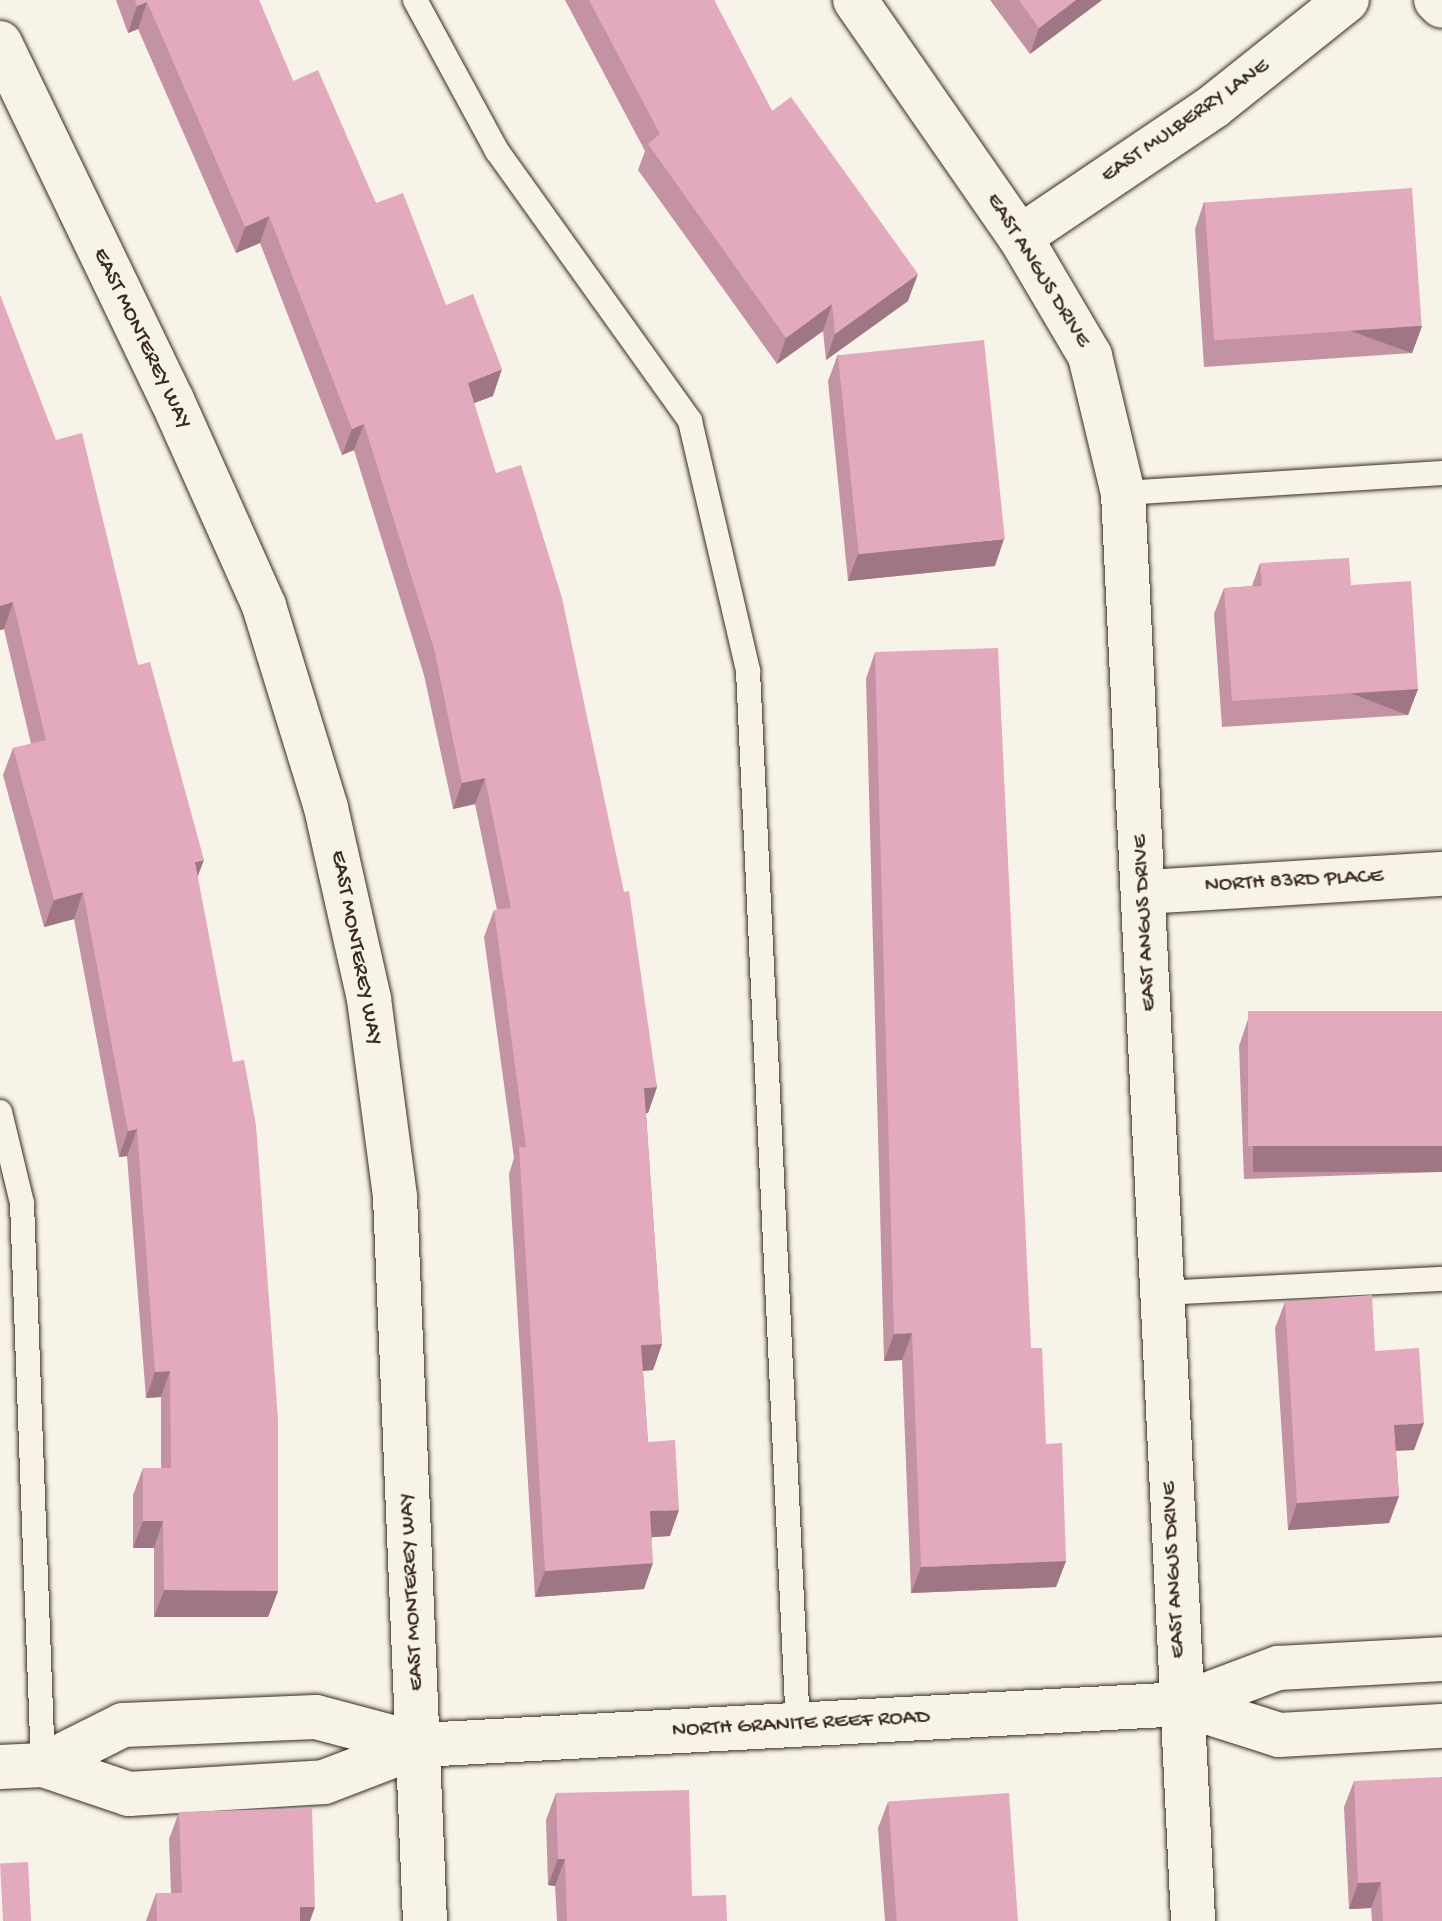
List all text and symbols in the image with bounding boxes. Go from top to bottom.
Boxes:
street label: EAST MULBERRY LANE [1097,54,1275,190]
street label: EAST ANGUS DRIVE [979,189,1095,353]
street label: EAST MONTEREY WAY [86,244,196,434]
street label: EAST ANGUS DRIVE [1128,834,1164,1012]
street label: EAST MONTEREY WAY [323,848,387,1048]
street label: NORTH 83RD PLACE [1204,864,1384,900]
street label: EAST ANGUS DRIVE [1157,1481,1193,1659]
street label: EAST MONTEREY WAY [395,1492,431,1692]
street label: NORTH GRANITE REEF ROAD [671,1705,931,1745]

